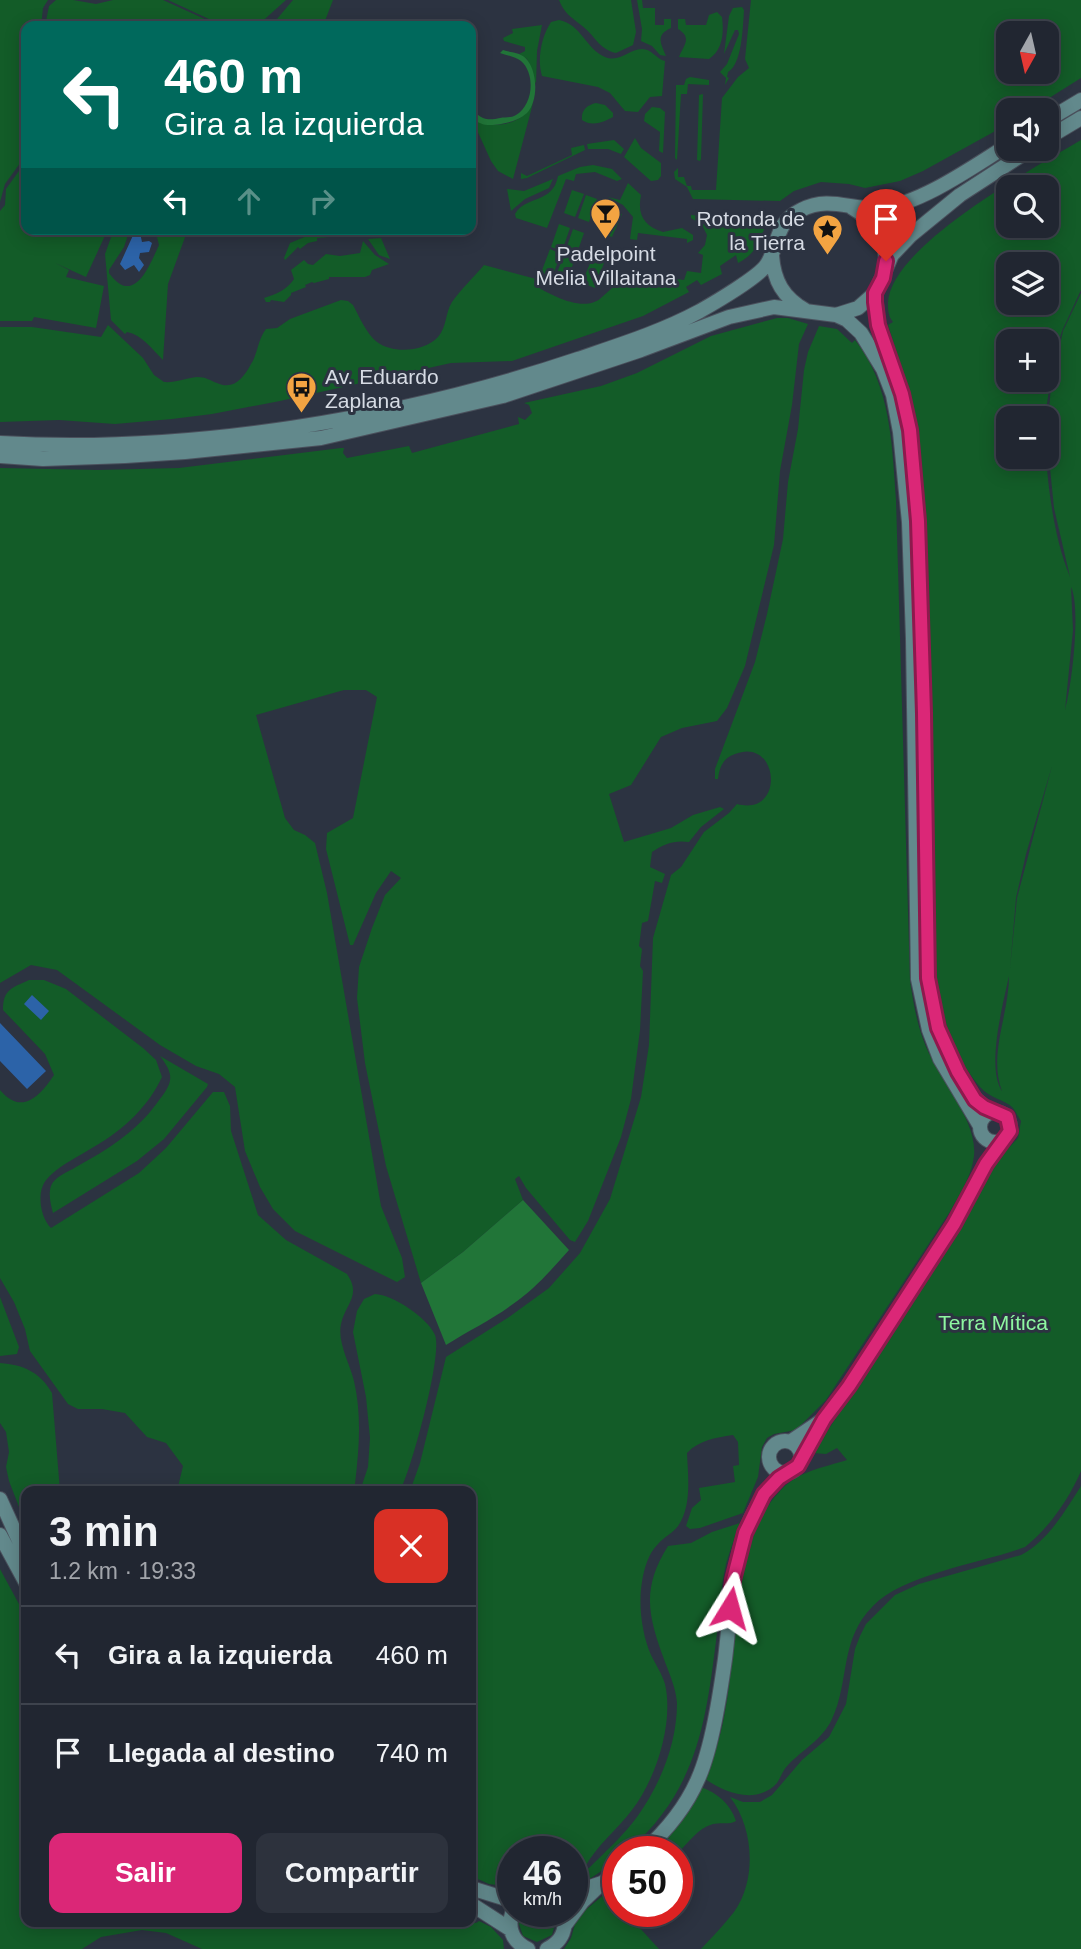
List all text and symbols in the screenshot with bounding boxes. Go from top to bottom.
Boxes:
north arrow [996,21,1059,84]
map controls [996,21,1059,469]
icon: left [49,49,140,140]
text: 460 m [164,49,303,103]
button: sound [996,98,1059,161]
text: Gira a la izquierda [164,106,424,142]
button: search [996,175,1059,238]
icon: left [157,182,195,220]
icon: ahead [230,182,268,220]
icon: right [303,182,341,220]
pin [856,189,916,261]
bar icon: Padelpoint Melia Villaitana [589,196,623,240]
icon: arrive [867,200,905,238]
place label: Rotonda de la Tierra [696,207,805,254]
place icon: Rotonda de la Tierra [811,213,845,257]
place label: Padelpoint Melia Villaitana [536,242,677,289]
button: layers [996,252,1059,315]
button: + [996,329,1059,392]
place label: Av. Eduardo Zaplana [325,365,439,412]
bus stop icon: Av. Eduardo Zaplana [285,371,319,415]
button: − [996,406,1059,469]
park label: Terra Mítica [938,1311,1048,1334]
text: 3 min [49,1508,159,1555]
button: close [374,1509,448,1583]
text: 1.2 km · 19:33 [49,1558,196,1584]
position arrow [693,1571,767,1645]
icon: left [49,1636,87,1674]
text: Gira a la izquierda [108,1640,332,1670]
text: 460 m [376,1640,448,1670]
icon: arrive [49,1734,87,1772]
text: Llegada al destino [108,1738,335,1768]
text: 740 m [376,1738,448,1768]
button: Salir [49,1833,242,1913]
button: Compartir [256,1833,448,1913]
speed limit sign: 50 [602,1836,693,1927]
text: 46 [523,1853,562,1892]
text: km/h [523,1889,562,1909]

